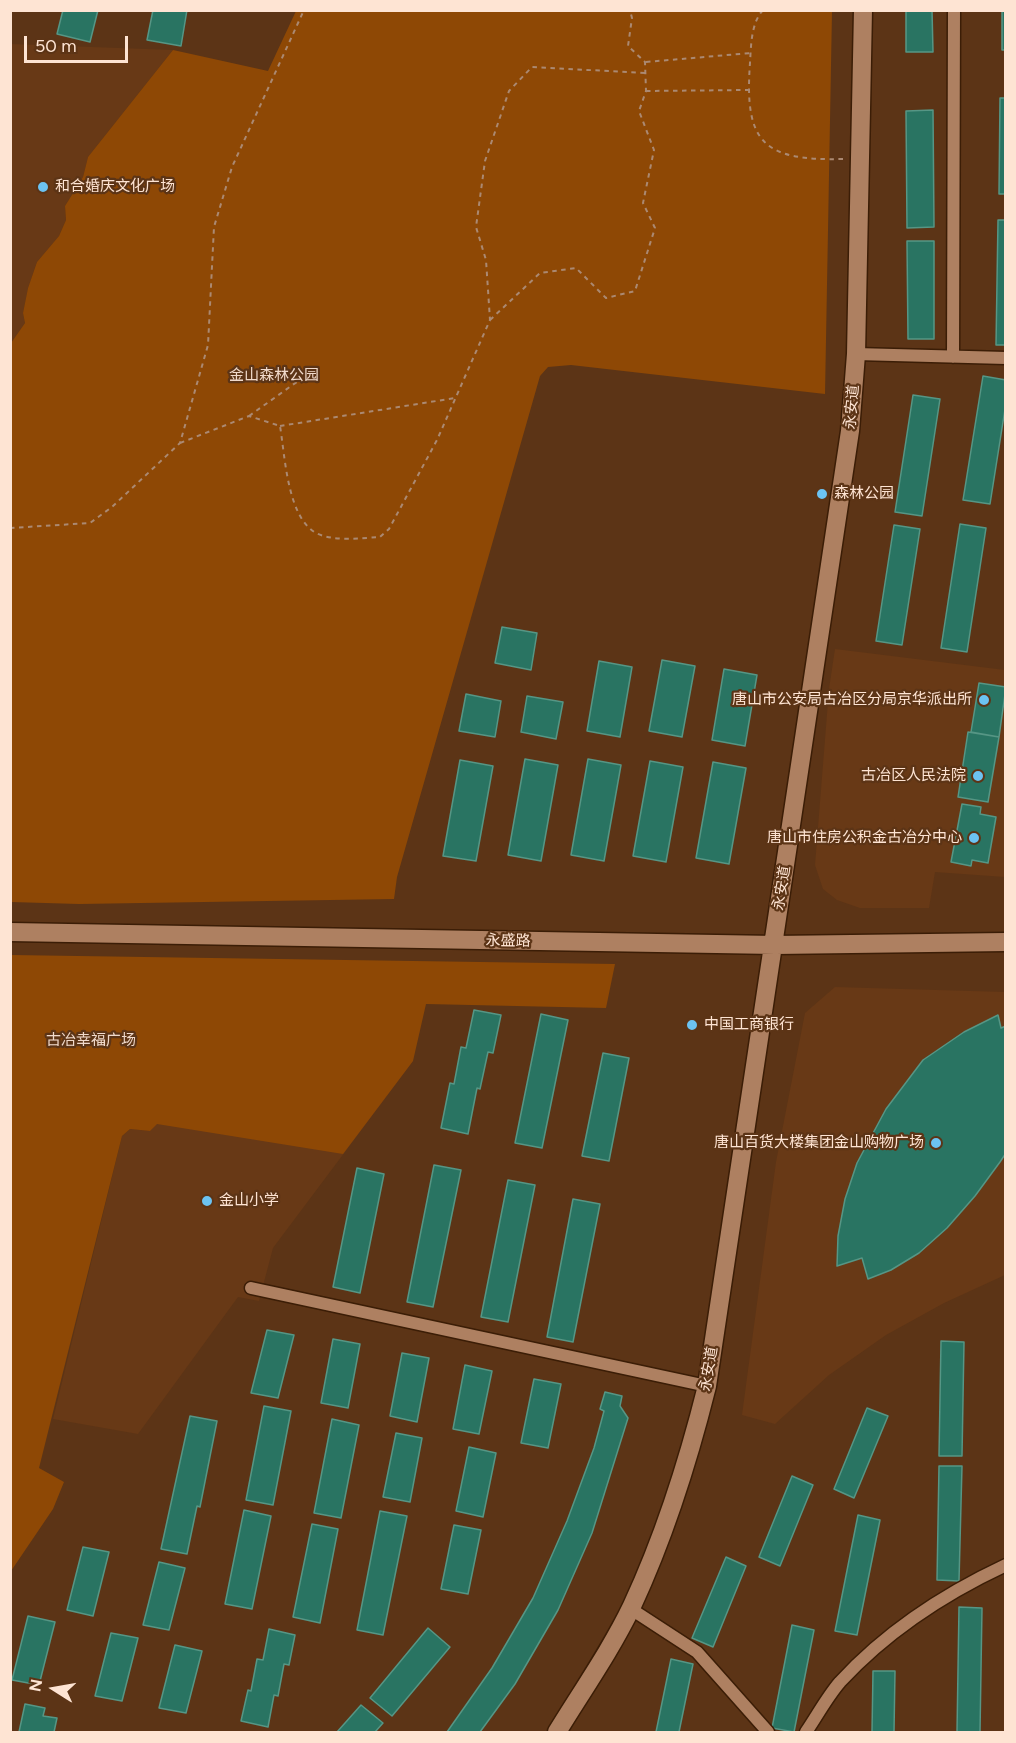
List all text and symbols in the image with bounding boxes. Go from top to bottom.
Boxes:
scale bar [27,24,130,62]
text: 50 m [35,35,77,57]
place label: 和合婚庆文化广场 [55,178,175,196]
marker: 和合婚庆文化广场 [36,180,50,194]
park label: 金山森林公园 [229,367,319,385]
street label: 永安道 [841,384,863,430]
place label: 森林公园 [834,485,894,503]
marker: 森林公园 [815,487,829,501]
place label: 唐山市公安局古冶区分局京华派出所 [732,691,972,709]
marker: 唐山市公安局古冶区分局京华派出所 [977,693,991,707]
place label: 古冶区人民法院 [861,767,966,785]
marker: 古冶区人民法院 [971,769,985,783]
place label: 唐山市住房公积金古冶分中心 [767,829,962,847]
marker: 唐山市住房公积金古冶分中心 [967,831,981,845]
street label: 永安道 [770,864,794,912]
street label: 永盛路 [485,932,531,950]
place label: 中国工商银行 [704,1016,794,1034]
marker: 中国工商银行 [685,1018,699,1032]
park label: 古冶幸福广场 [46,1032,136,1050]
place label: 唐山百货大楼集团金山购物广场 [714,1134,924,1152]
marker: 唐山百货大楼集团金山购物广场 [929,1136,943,1150]
place label: 金山小学 [219,1192,279,1210]
marker: 金山小学 [200,1194,214,1208]
street label: 永安道 [696,1345,722,1393]
north arrow [24,1659,84,1719]
text: N [25,1678,46,1693]

